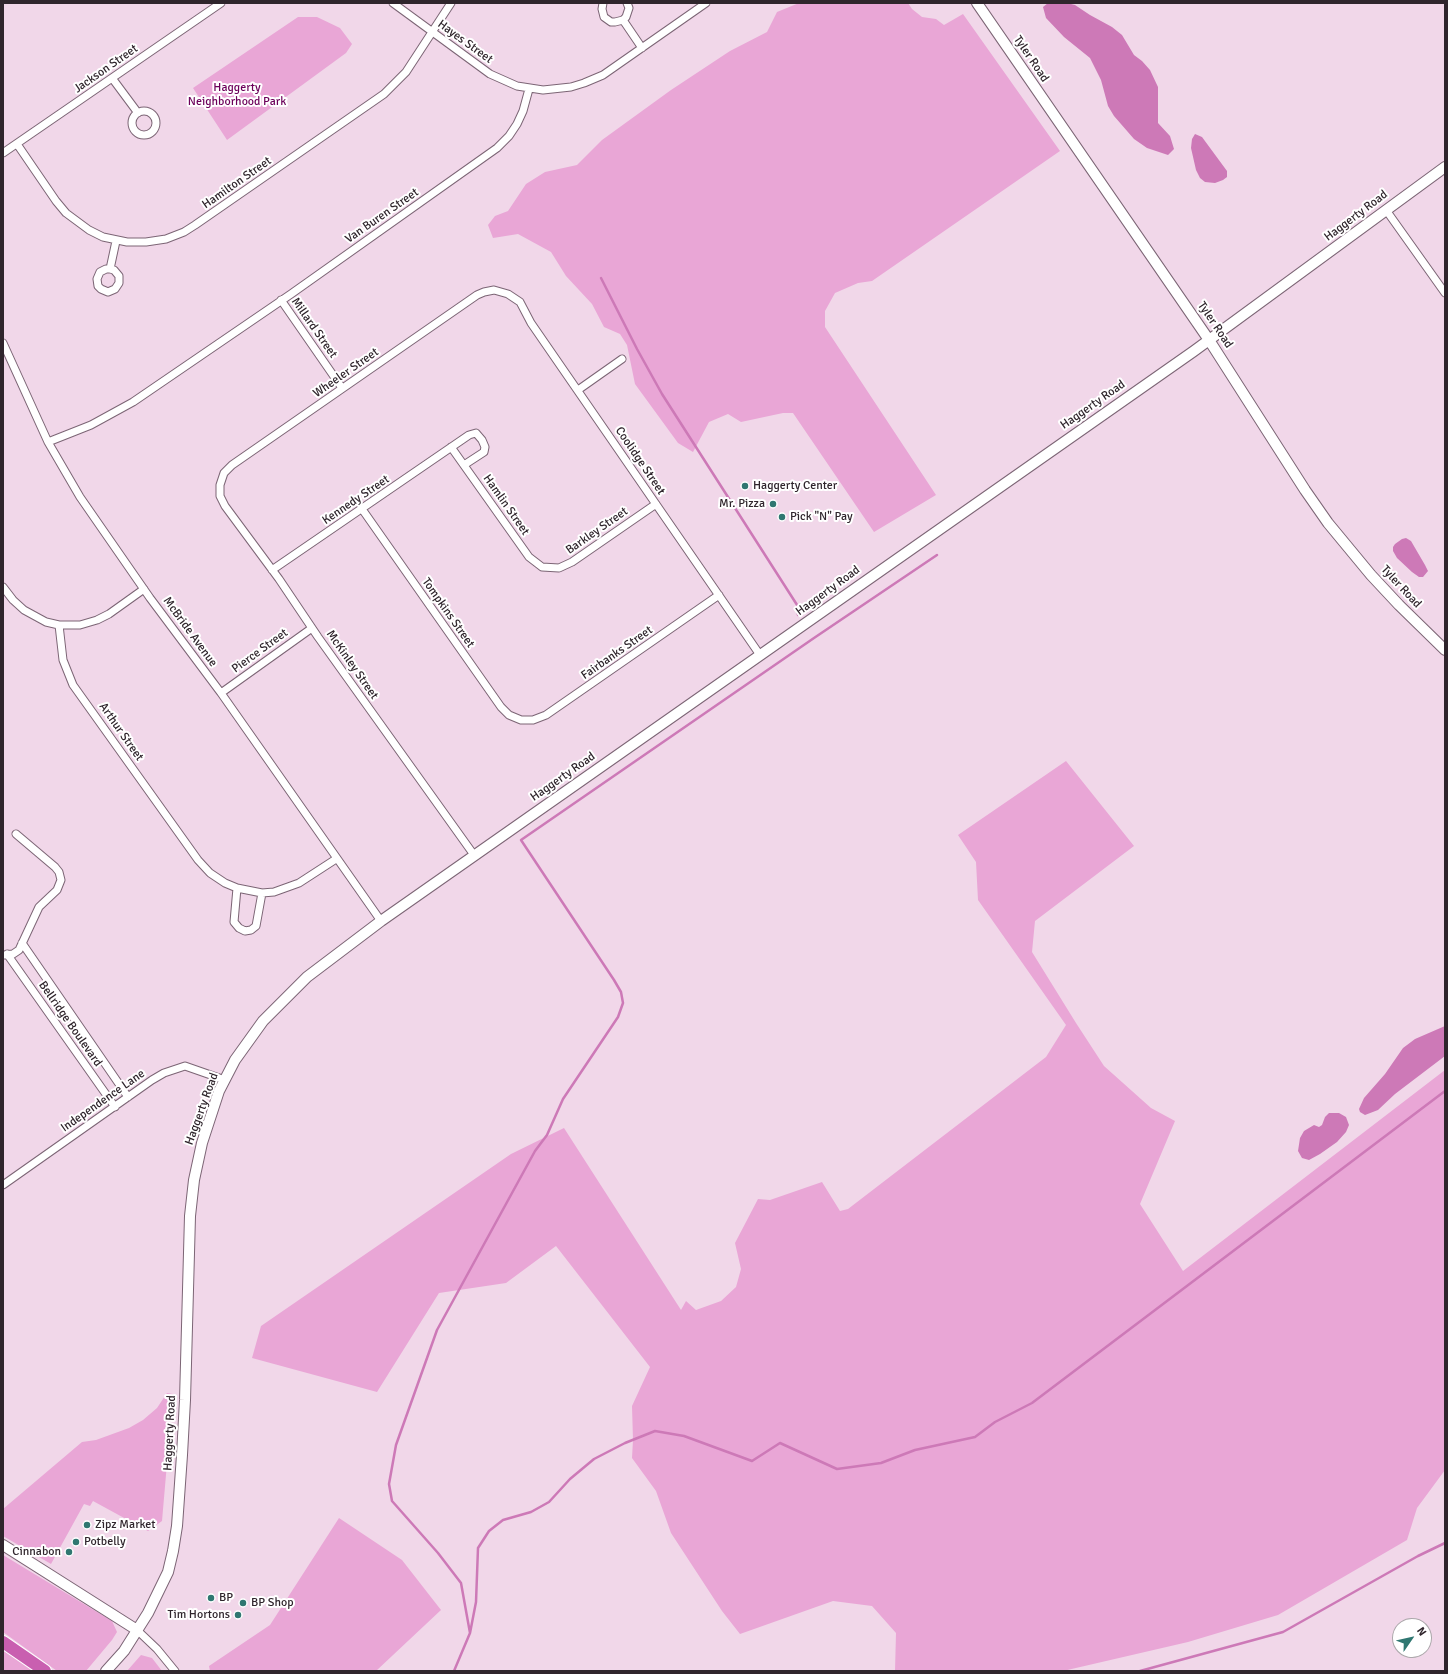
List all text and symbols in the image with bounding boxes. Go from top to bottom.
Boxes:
street label: Hayes Street [435,17,495,67]
street label: Tyler Road [1010,33,1052,85]
street label: Jackson Street [71,42,141,96]
park label: Haggerty Neighborhood Park [188,81,286,109]
street label: Hamilton Street [200,154,274,212]
street label: Van Buren Street [343,185,421,247]
street label: Haggerty Road [1321,187,1391,245]
street label: Millard Street [288,295,340,361]
street label: Tyler Road [1194,299,1236,351]
street label: Wheeler Street [311,345,381,401]
street label: Haggerty Road [1058,377,1128,433]
street label: Coolidge Street [612,424,668,498]
street label: Kennedy Street [320,472,392,528]
street label: Hamlin Street [480,472,532,538]
place label: Haggerty Center [753,479,837,493]
marker: Haggerty Center [740,481,750,491]
place label: Mr. Pizza [719,497,765,511]
marker: Mr. Pizza [768,499,778,509]
street label: Barkley Street [563,504,631,558]
place label: Pick "N" Pay [790,510,852,524]
marker: Pick "N" Pay [777,512,787,522]
street label: Haggerty Road [793,563,863,619]
street label: Tyler Road [1378,563,1424,611]
street label: Tompkins Street [419,575,477,651]
street label: McBride Avenue [160,594,220,670]
street label: Fairbanks Street [579,623,655,683]
street label: Pierce Street [229,626,291,676]
street label: McKinley Street [323,628,381,702]
street label: Arthur Street [96,700,146,764]
street label: Haggerty Road [528,749,598,805]
street label: Bellridge Boulevard [35,979,105,1069]
street label: Independence Lane [58,1067,148,1135]
street label: Haggerty Road [182,1071,222,1147]
street label: Haggerty Road [161,1395,179,1471]
place label: Zipz Market [95,1518,156,1532]
marker: Zipz Market [82,1520,92,1530]
place label: Potbelly [84,1535,126,1549]
marker: Potbelly [71,1537,81,1547]
place label: Cinnabon [12,1545,61,1559]
marker: Cinnabon [64,1547,74,1557]
place label: BP [219,1591,233,1605]
marker: BP [206,1593,216,1603]
place label: BP Shop [251,1596,294,1610]
marker: BP Shop [238,1598,248,1608]
place label: Tim Hortons [168,1608,230,1622]
marker: Tim Hortons [233,1610,243,1620]
north arrow [1392,1618,1432,1658]
text: N [1414,1625,1429,1638]

